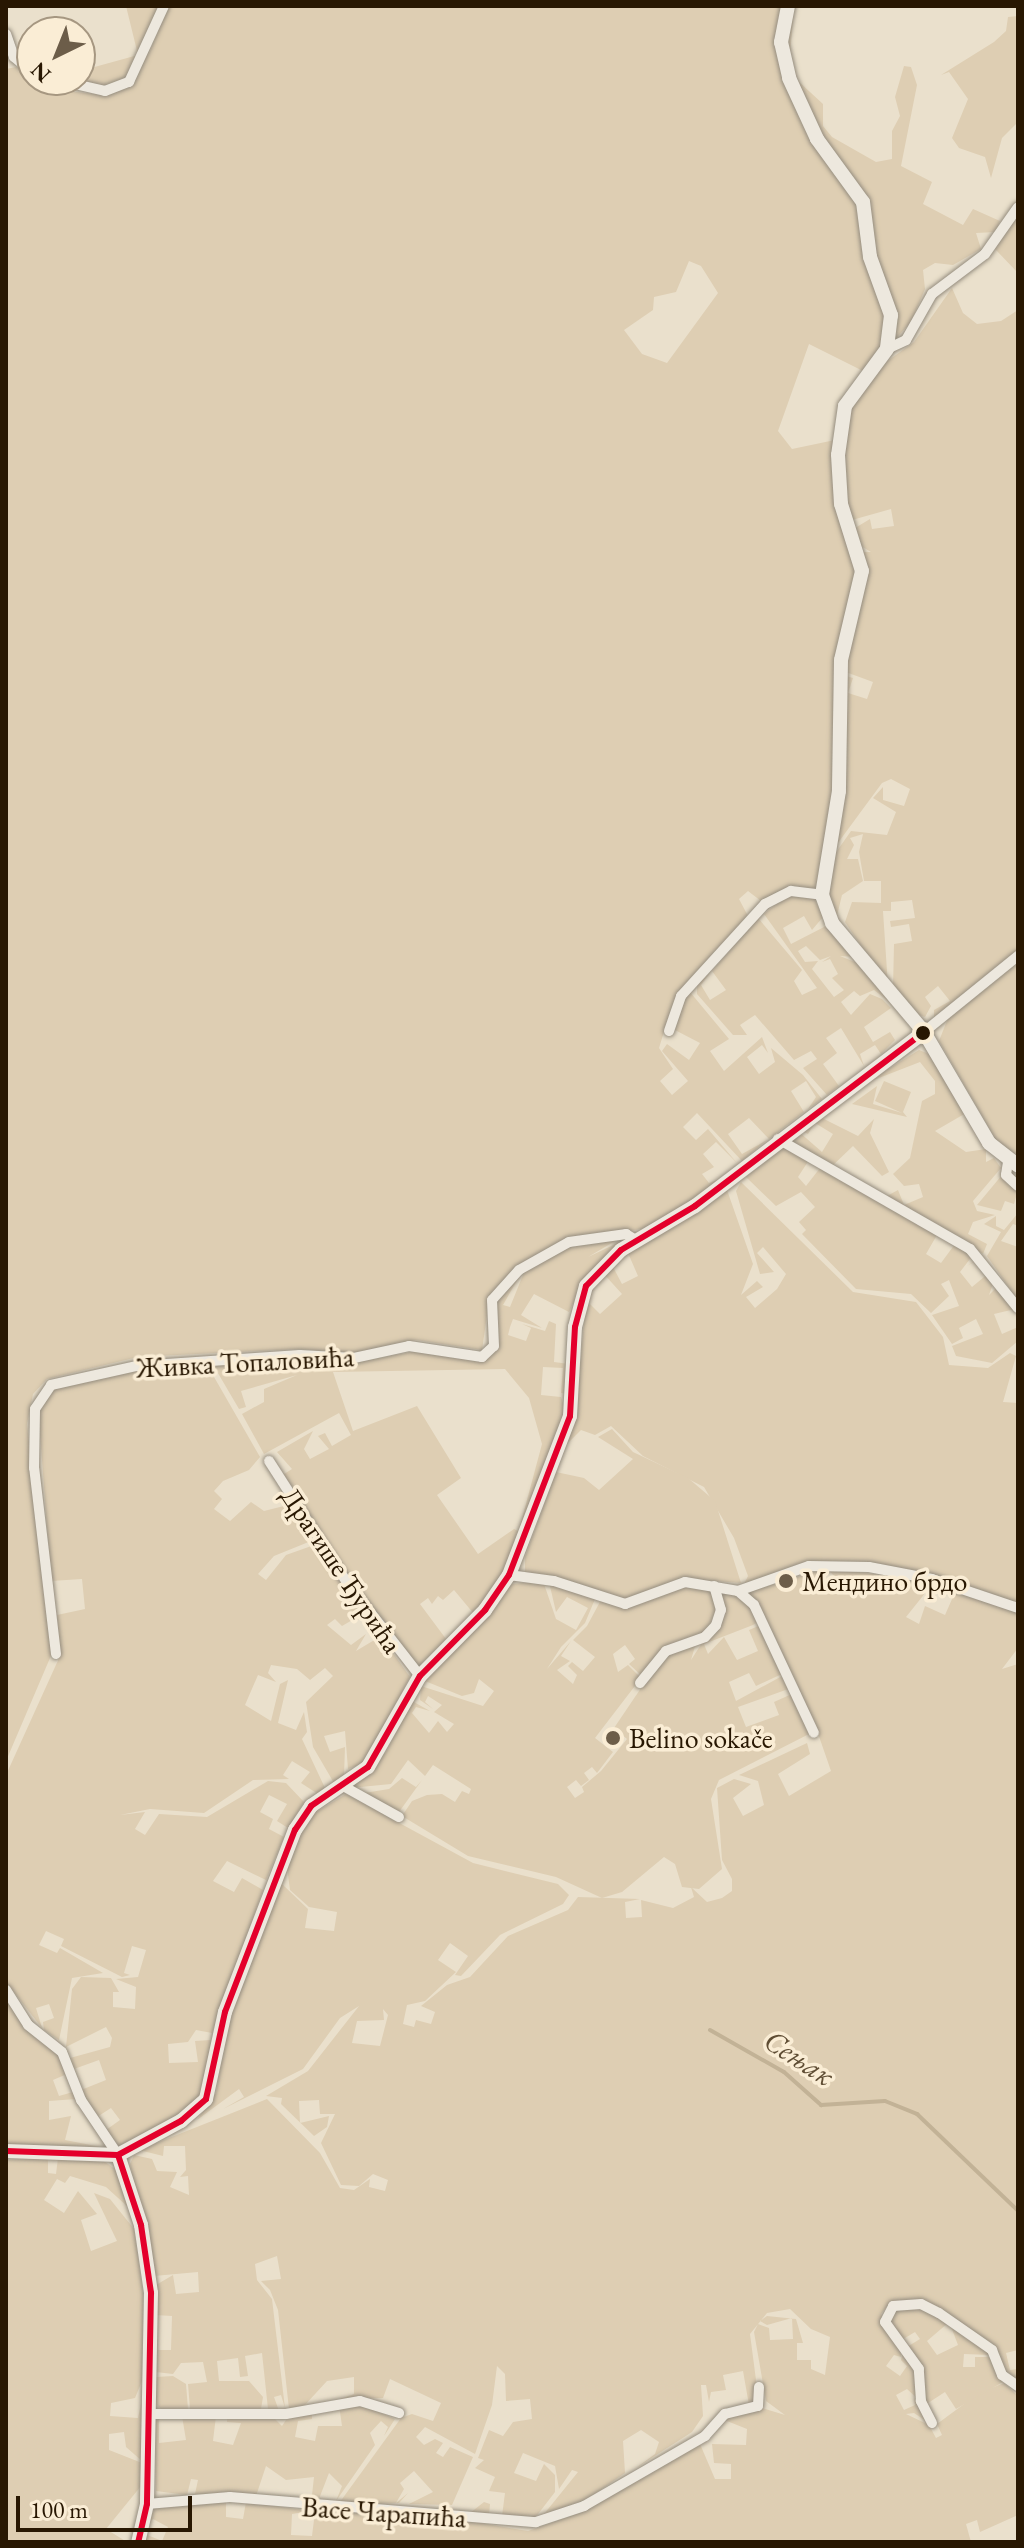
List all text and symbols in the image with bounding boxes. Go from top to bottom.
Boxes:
north arrow [16,16,96,96]
text: N [24,56,57,89]
unlabelled marker [915,1025,931,1041]
street label: Живка Топаловића [135,1340,355,1384]
street label: Драгише Ђурића [274,1481,410,1659]
place label: Мендино брдо [802,1564,967,1598]
marker: Мендино брдо [777,1572,795,1590]
place label: Belino sokače [629,1721,773,1755]
marker: Belino sokače [604,1729,622,1747]
water label: Сењак [757,2022,841,2094]
scale bar [20,2480,196,2530]
street label: Васе Чарапића [301,2489,467,2535]
text: 100 m [30,2494,88,2525]

